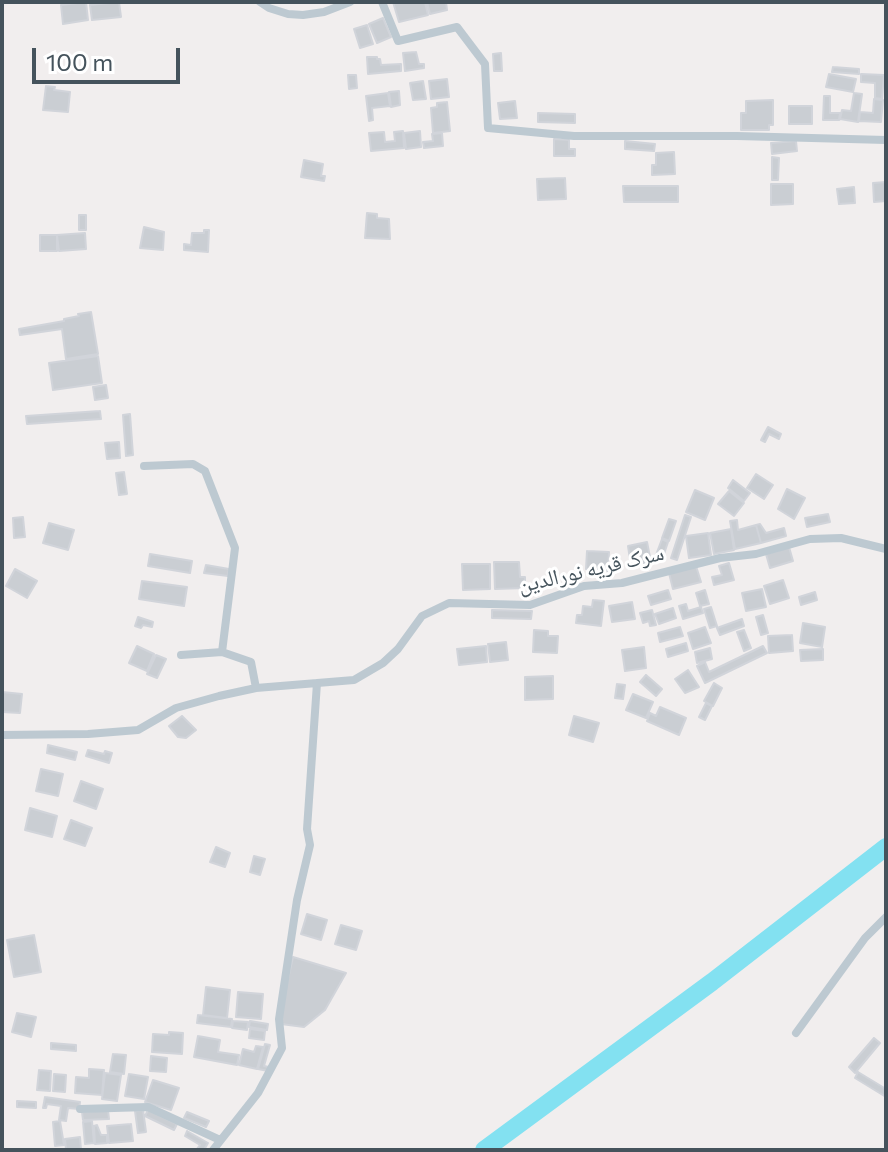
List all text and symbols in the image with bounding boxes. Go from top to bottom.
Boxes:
scale bar [36,32,184,82]
text: 100 m [46,47,113,76]
street label: سرک قریه نورالدین [516,539,666,599]

